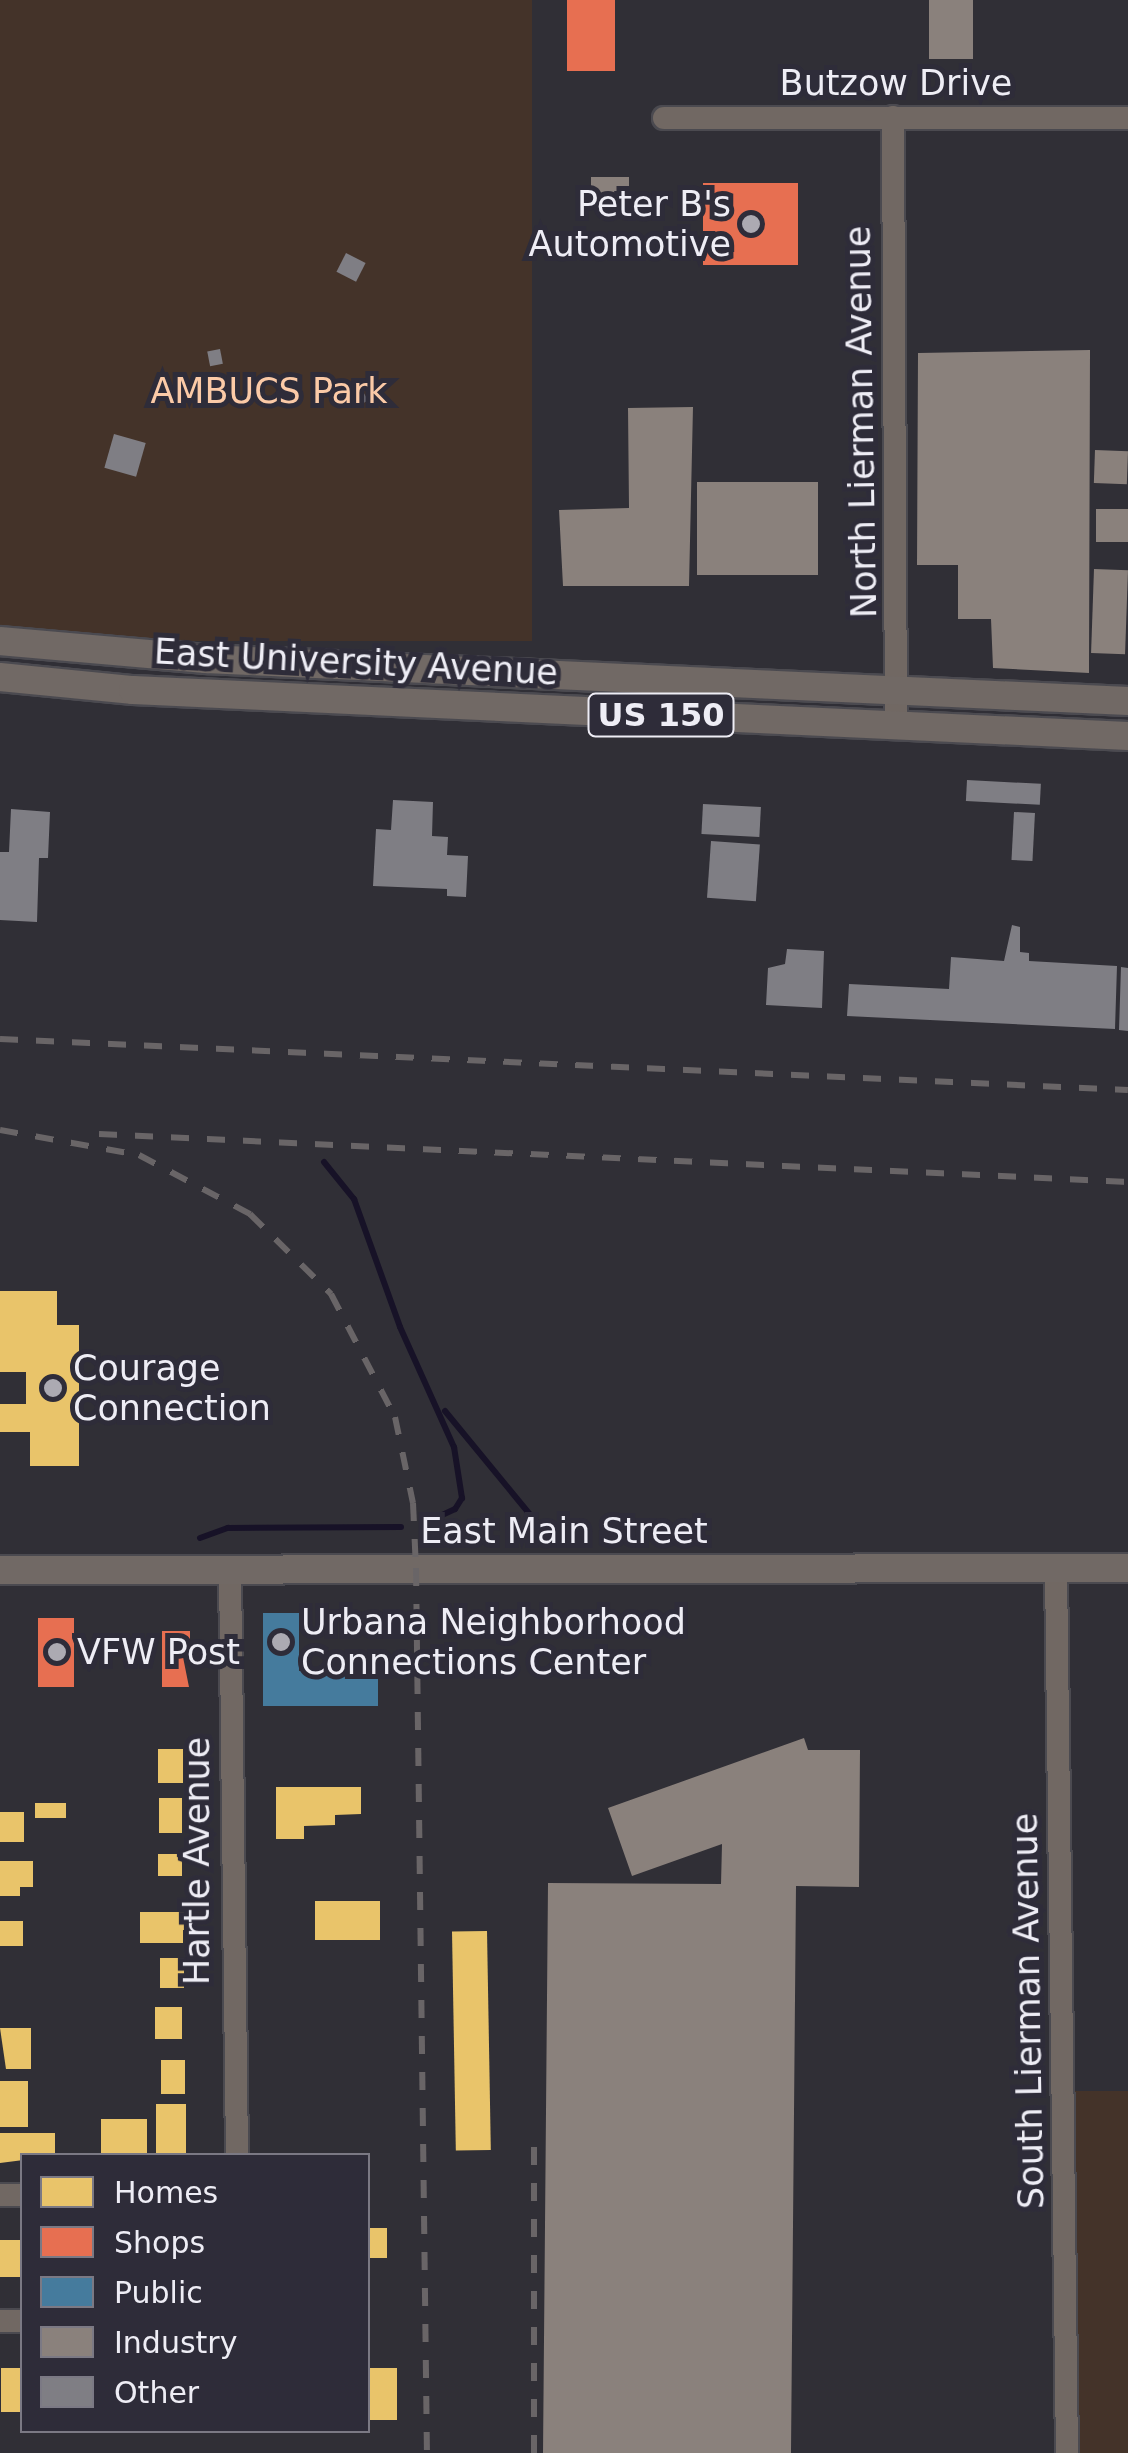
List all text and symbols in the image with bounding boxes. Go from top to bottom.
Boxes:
street label: Butzow Drive [780,62,1012,104]
place label: Peter B's Automotive [529,183,731,265]
marker: Peter B's Automotive [740,213,762,235]
street label: North Lierman Avenue [837,225,885,619]
park label: AMBUCS Park [150,370,388,412]
street label: East University Avenue [153,630,559,694]
road number: US 150 [586,688,736,742]
place label: Courage Connection [73,1347,271,1429]
marker: Courage Connection [42,1377,64,1399]
street label: East Main Street [420,1510,708,1552]
place label: Urbana Neighborhood Connections Center [301,1601,686,1683]
place label: VFW Post [77,1631,240,1673]
marker: Urbana Neighborhood Connections Center [270,1631,292,1653]
marker: VFW Post [46,1641,68,1663]
street label: Hartle Avenue [176,1737,218,1985]
street label: South Lierman Avenue [1004,1813,1052,2209]
legend [20,2153,370,2433]
text: Homes [114,2175,218,2210]
text: Shops [114,2225,205,2260]
text: Public [114,2275,203,2310]
text: Industry [114,2325,237,2360]
text: Other [114,2375,199,2410]

